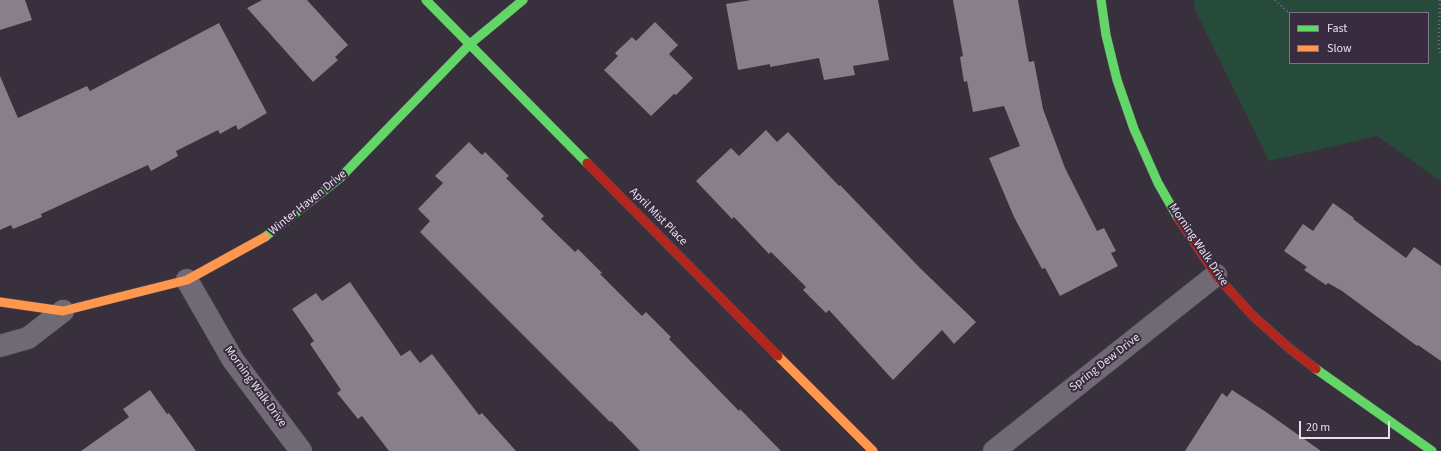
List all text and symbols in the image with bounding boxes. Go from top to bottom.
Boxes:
legend [1289,12,1429,64]
text: Fast [1327,20,1347,37]
text: Slow [1327,40,1352,57]
street label: Winter Haven Drive [266,167,350,239]
street label: April Mist Place [626,185,690,249]
street label: Morning Walk Drive [1165,201,1231,289]
street label: Spring Dew Drive [1067,331,1143,395]
street label: Morning Walk Drive [221,344,289,430]
scale bar [1301,413,1392,439]
text: 20 m [1306,419,1330,436]

